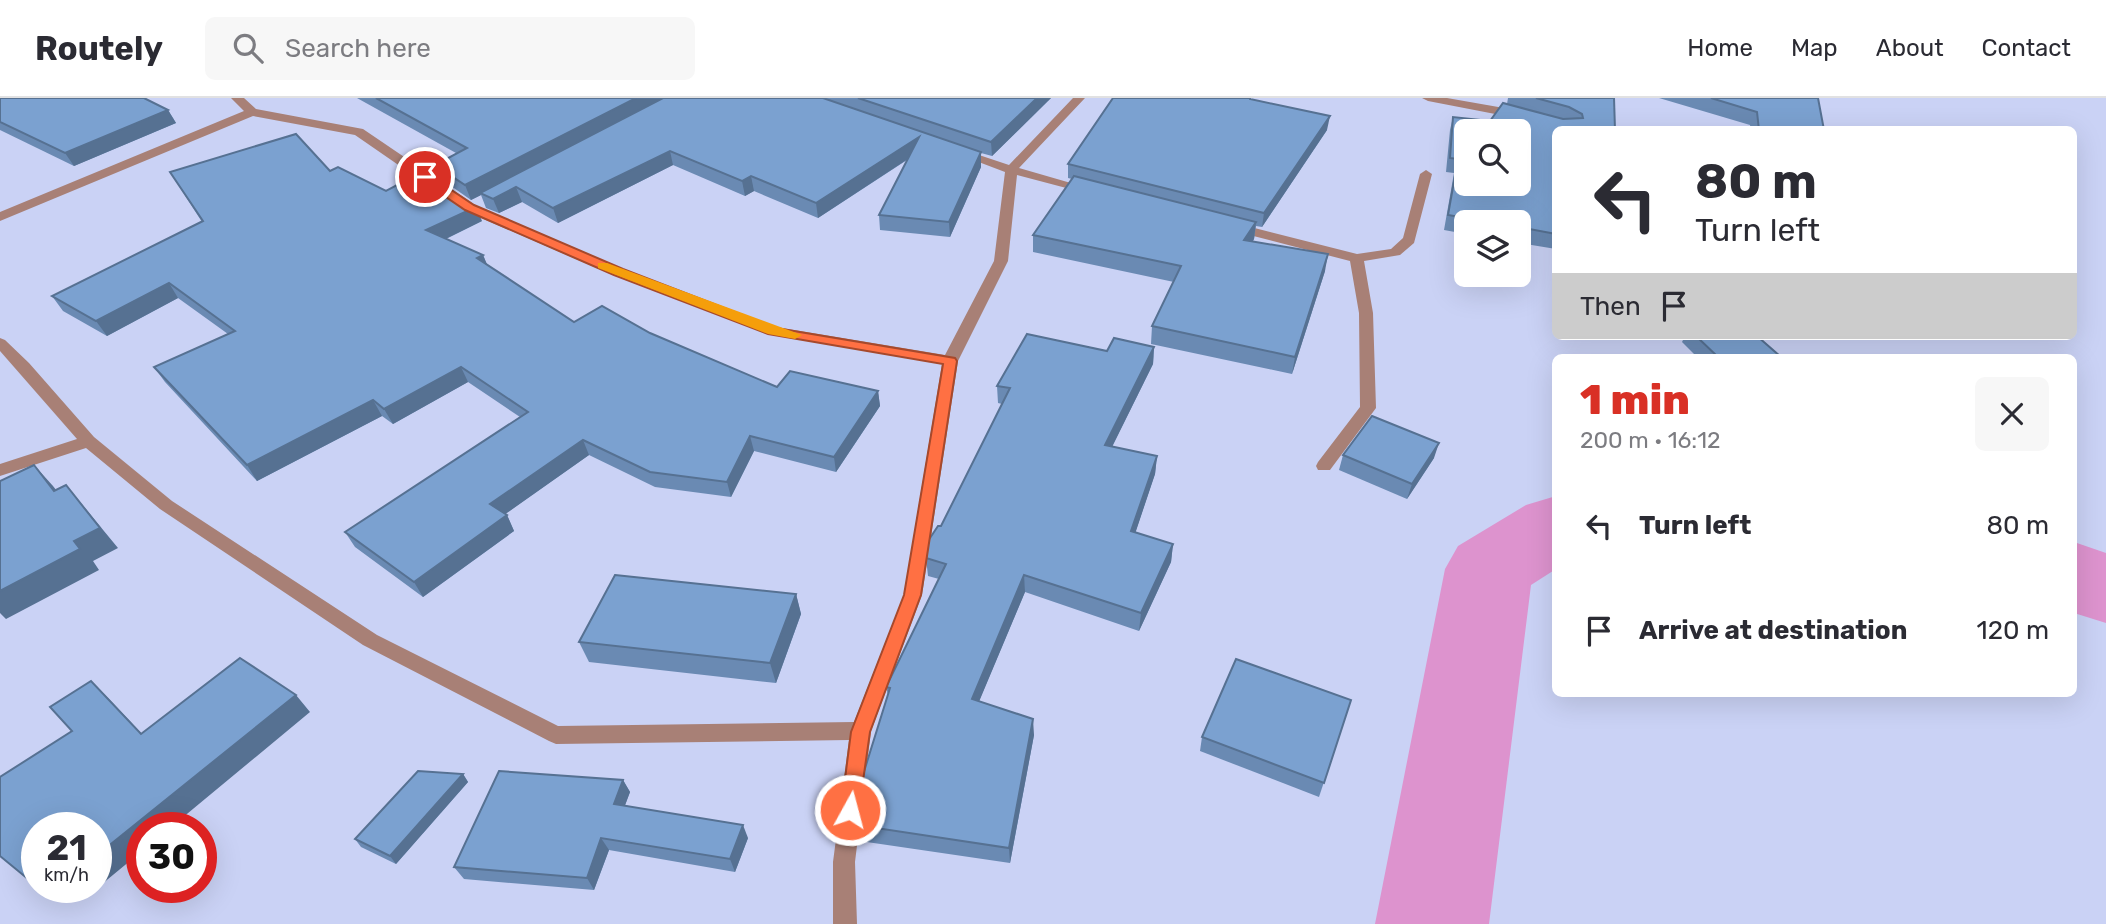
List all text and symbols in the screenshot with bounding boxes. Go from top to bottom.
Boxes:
search box [205,17,695,80]
text: Routely [35,29,163,68]
icon: search [229,29,267,67]
text: Search here [285,33,431,64]
text: Home [1687,34,1753,62]
text: Map [1791,34,1838,62]
text: About [1876,34,1944,62]
text: Contact [1982,34,2071,62]
map controls [1454,119,1531,287]
button: search [1454,119,1531,196]
pin [395,147,455,207]
text: 80 m [1695,152,1817,210]
icon: left [1580,154,1671,245]
icon: arrive [406,158,444,196]
button: layers [1454,210,1531,287]
text: Turn left [1695,211,1820,249]
icon: arrive [1655,287,1693,325]
text: Then [1580,291,1641,322]
text: 1 min [1580,375,1690,425]
button: close [1975,377,2049,451]
text: 200 m · 16:12 [1580,426,1721,454]
icon: left [1580,507,1618,545]
text: Turn left [1639,510,1751,541]
text: 80 m [1986,510,2049,541]
icon: arrive [1580,612,1618,650]
text: Arrive at destination [1639,615,1907,646]
text: 120 m [1977,615,2049,646]
position arrow [813,773,887,847]
speed limit sign: 30 [126,812,217,903]
text: 21 [46,827,87,869]
text: km/h [44,864,89,886]

